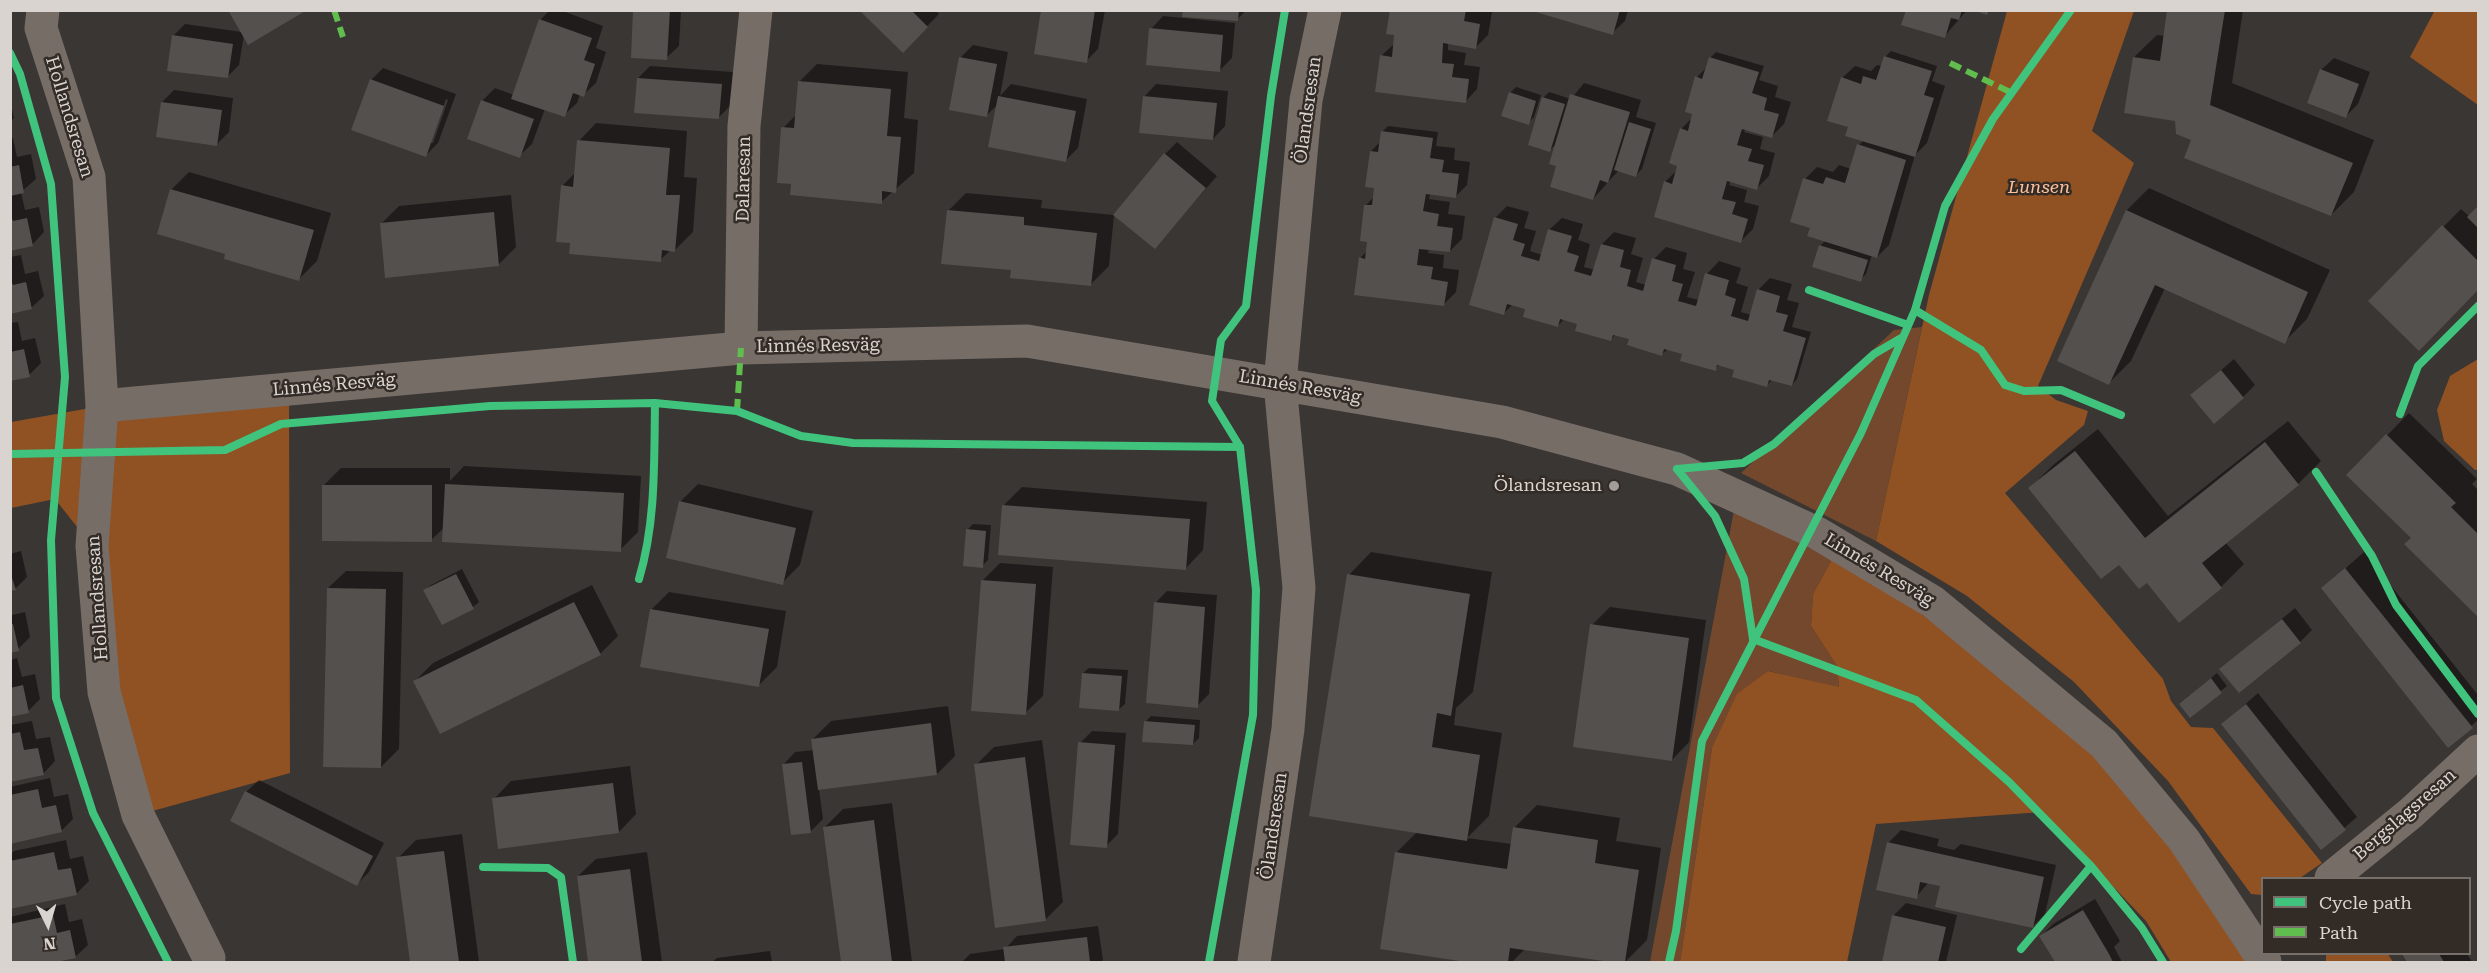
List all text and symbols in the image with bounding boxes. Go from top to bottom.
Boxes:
street label: Hollandsresan [40,54,98,180]
street label: Ölandsresan [1290,55,1326,165]
street label: Dalaresan [732,136,756,222]
park label: Lunsen [2008,177,2070,199]
street label: Linnés Resväg [756,334,880,358]
street label: Linnés Resväg [1237,366,1363,408]
street label: Linnés Resväg [271,369,397,401]
place label: Ölandsresan [1494,475,1602,497]
marker: Ölandsresan [1607,479,1621,493]
street label: Linnés Resväg [1820,529,1938,611]
street label: Hollandsresan [83,535,113,661]
street label: Bergslagsresan [2349,765,2461,865]
street label: Ölandsresan [1256,771,1292,881]
legend [2261,877,2471,955]
text: Cycle path [2319,892,2412,913]
north arrow [18,895,78,955]
text: Path [2319,922,2358,943]
text: N [43,933,57,953]

